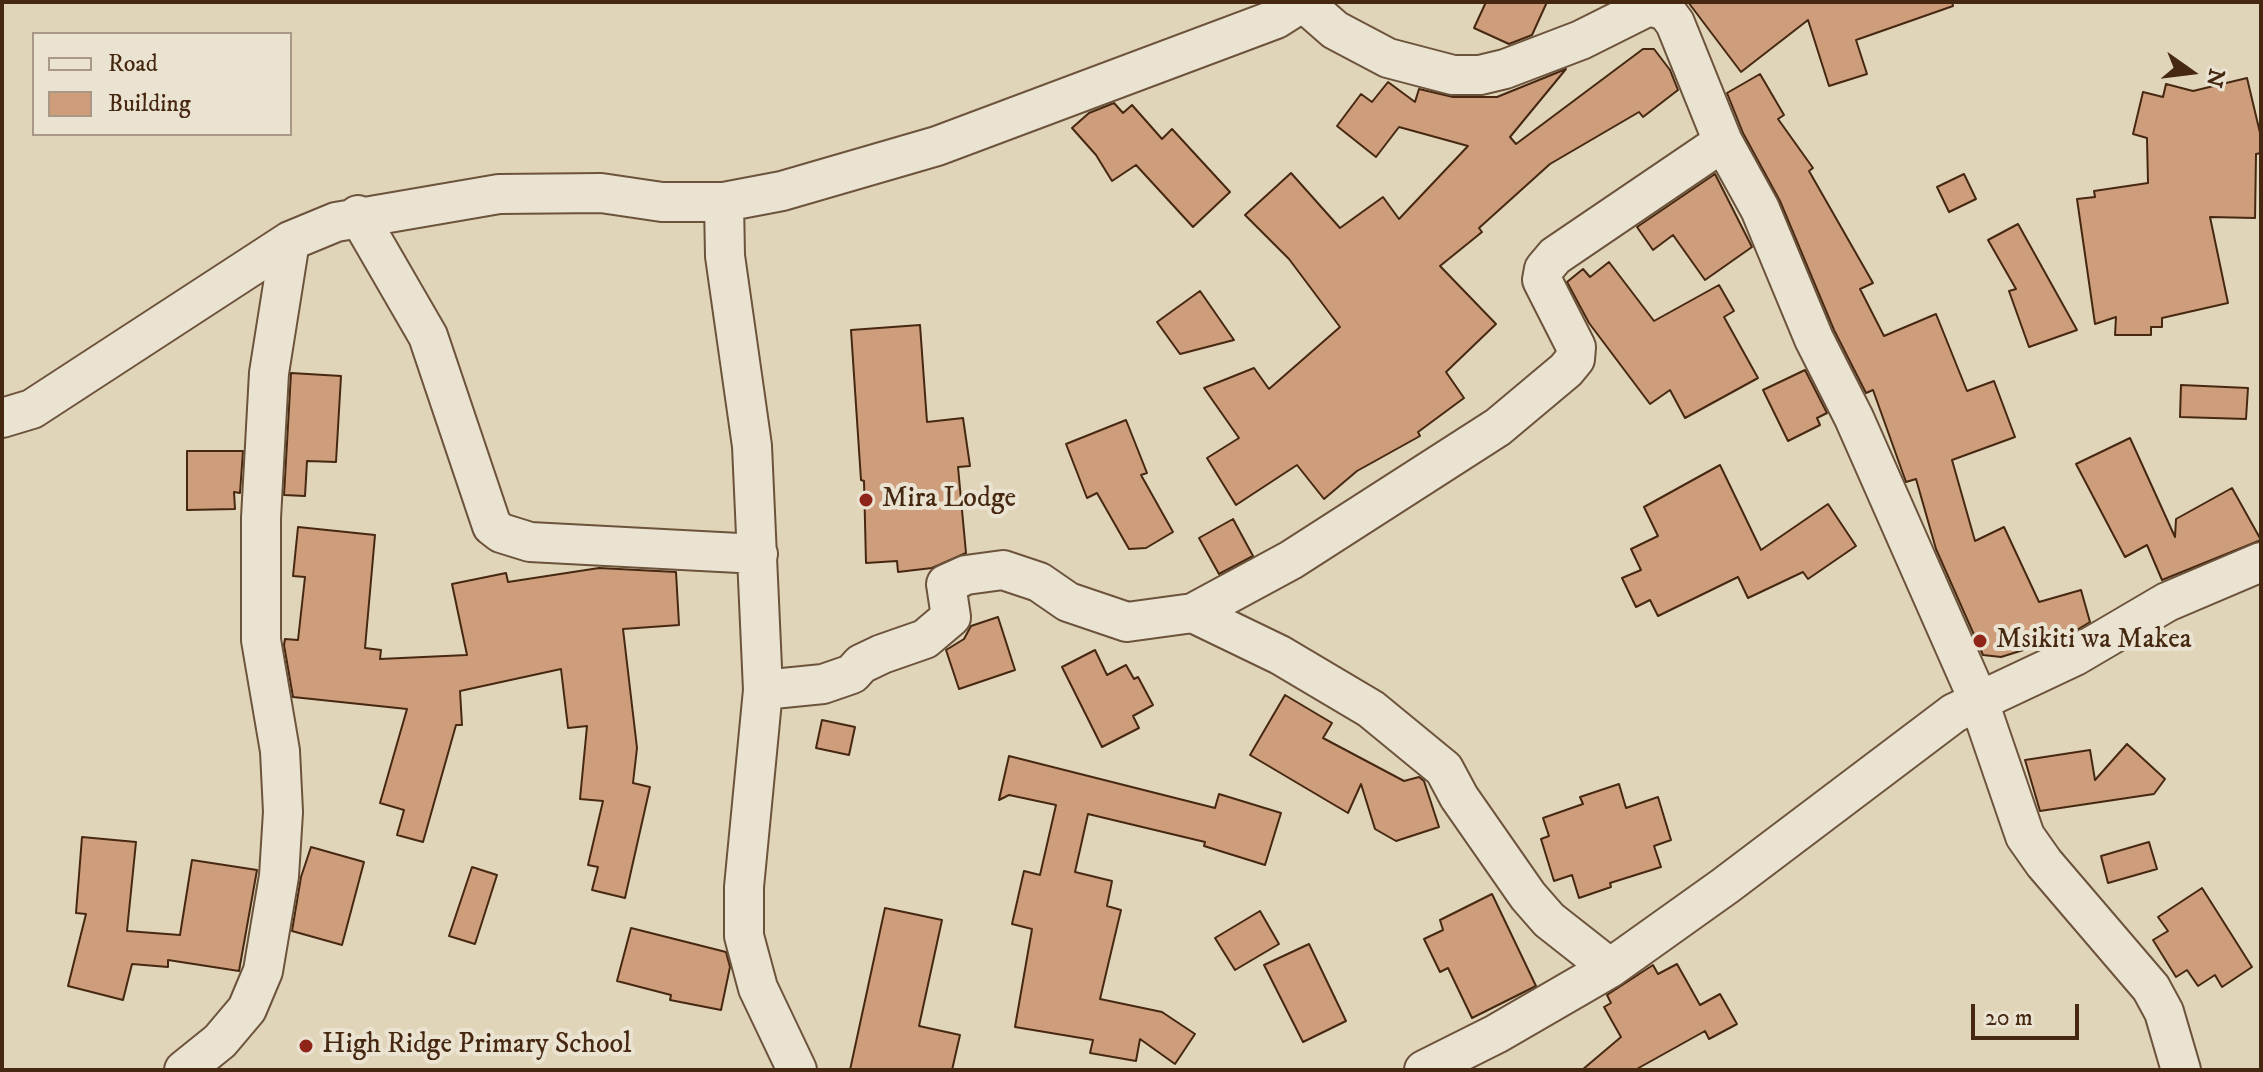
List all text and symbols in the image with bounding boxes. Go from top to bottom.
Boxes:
legend [32,32,292,136]
north arrow [2151,32,2231,112]
text: Road [108,49,158,79]
text: N [2199,66,2230,90]
text: Building [108,89,191,119]
place label: Mira Lodge [882,483,1016,517]
marker: Mira Lodge [857,491,875,509]
place label: Msikiti wa Makea [1996,624,2192,658]
marker: Msikiti wa Makea [1971,632,1989,650]
scale bar [1975,988,2083,1038]
text: 20 m [1985,1003,2033,1033]
place label: High Ridge Primary School [322,1029,631,1063]
marker: High Ridge Primary School [297,1037,315,1055]

